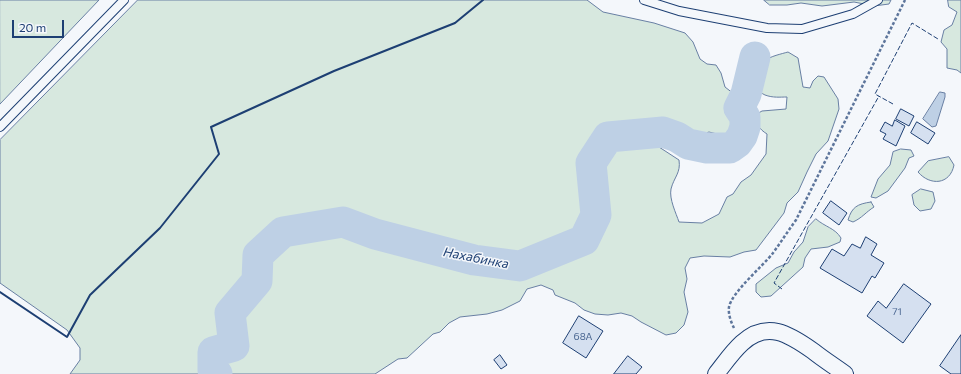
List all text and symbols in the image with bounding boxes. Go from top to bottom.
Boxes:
scale bar [14,12,66,38]
text: 20 m [19,20,46,34]
water label: Нахабинка [442,244,510,272]
house number: 71 [892,306,902,318]
house number: 68А [574,331,592,343]

